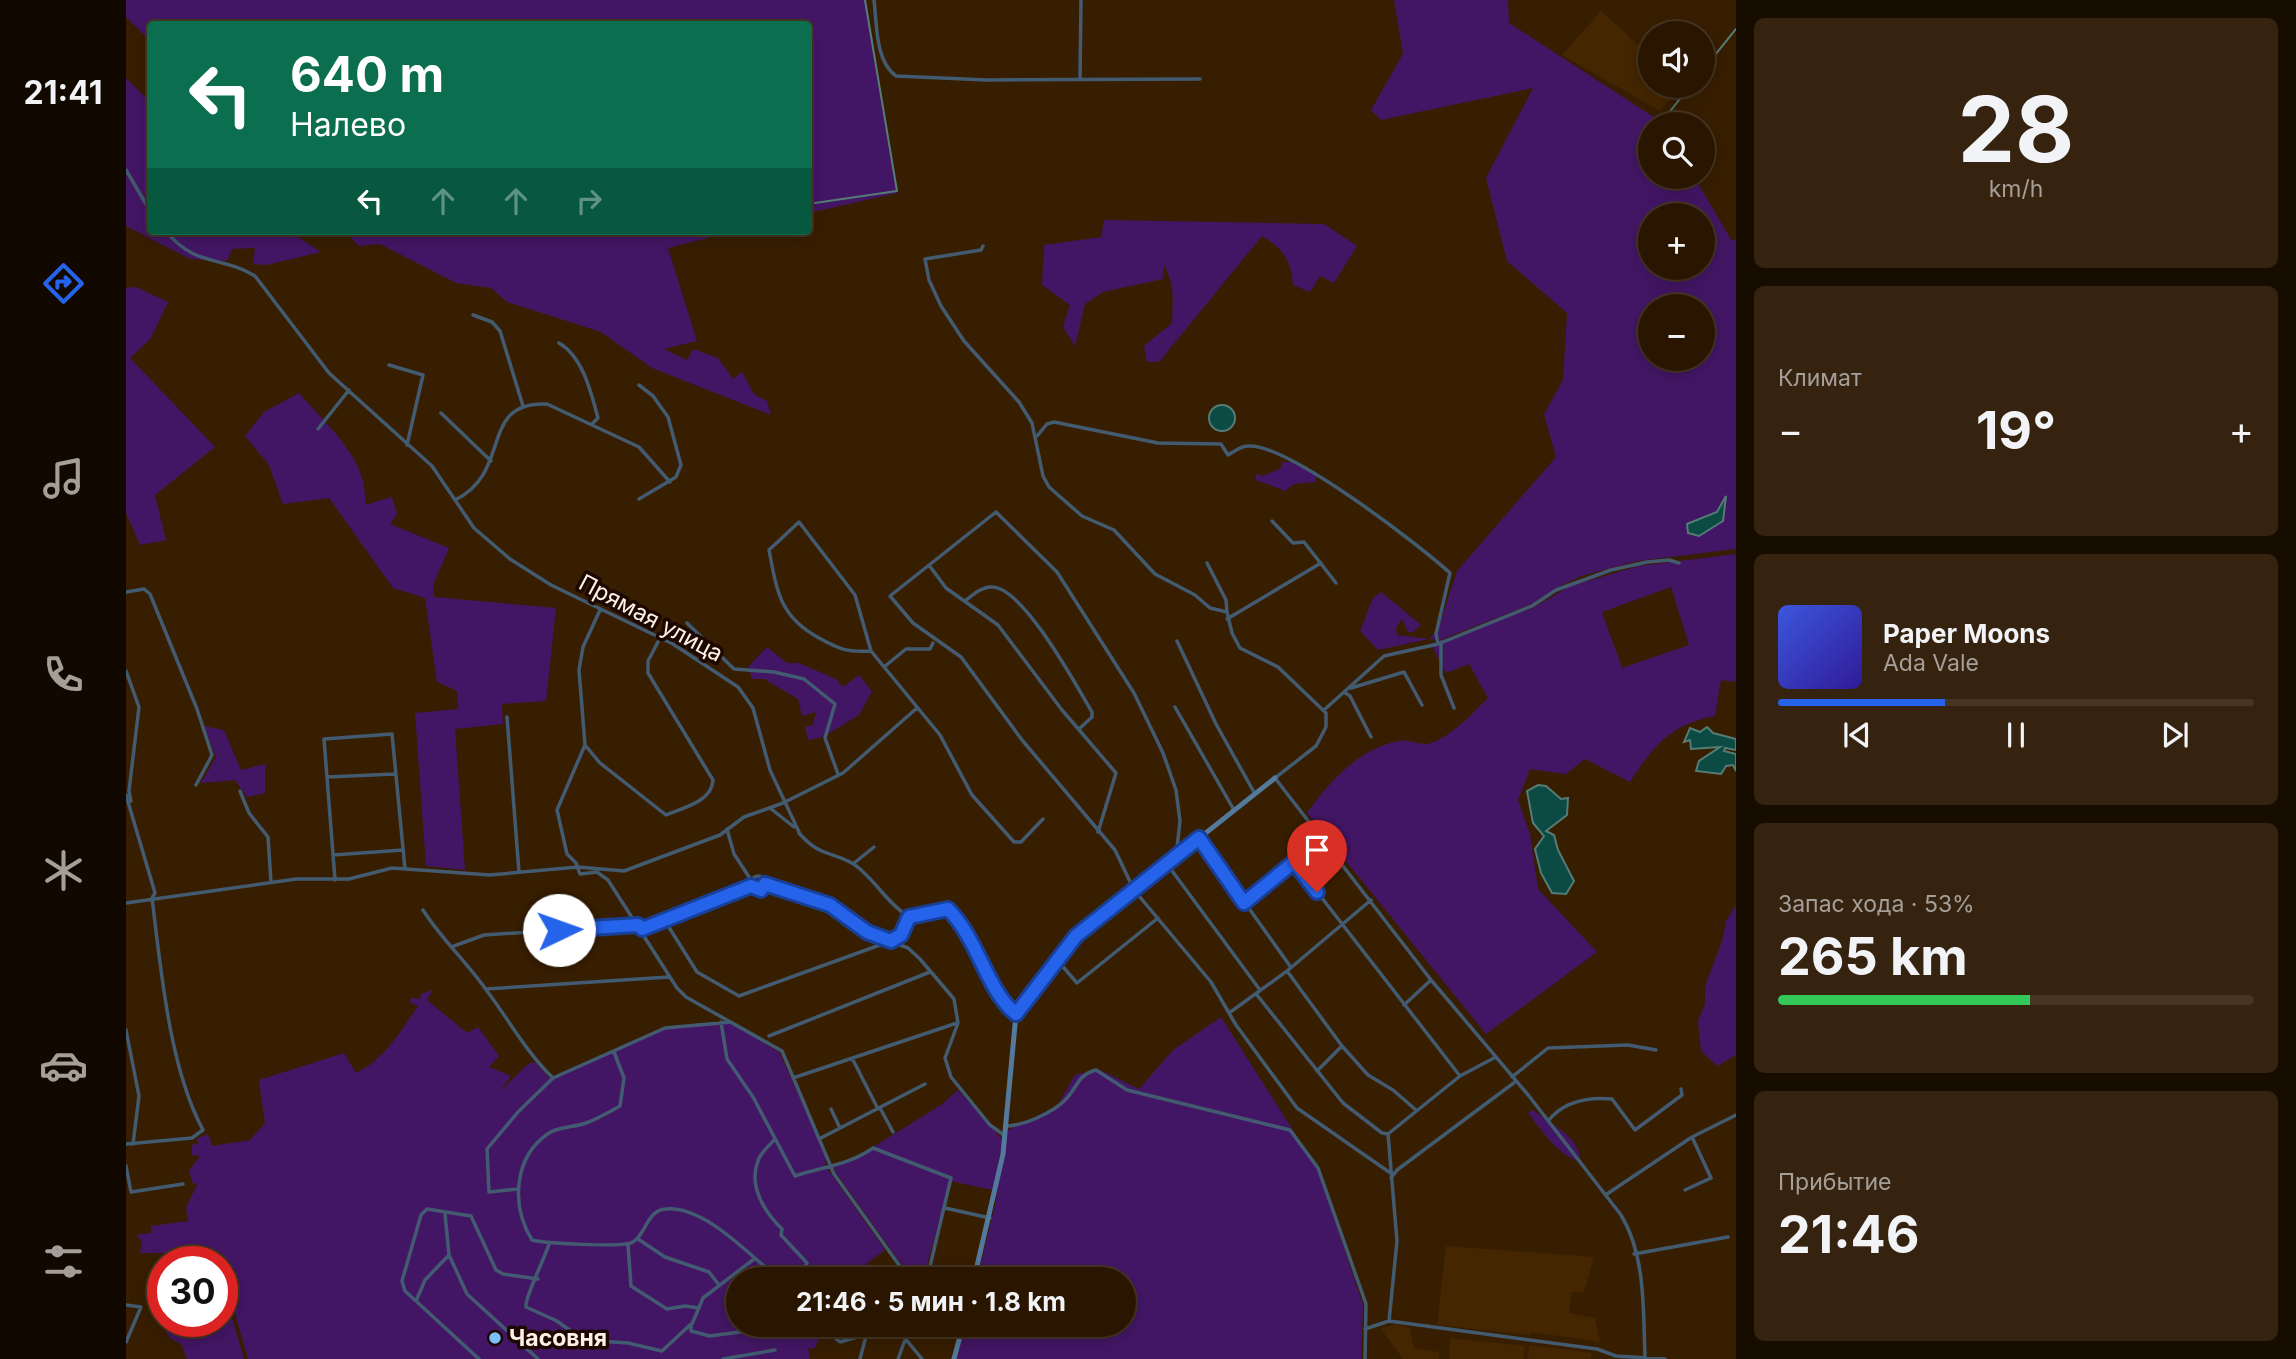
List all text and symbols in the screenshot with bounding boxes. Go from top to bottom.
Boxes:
map controls [1638,21,1715,371]
button: sound [1638,21,1715,98]
text: 640 m [290,45,444,104]
icon: left [175,49,266,140]
text: 21:41 [24,73,102,112]
text: 28 [1958,74,2074,184]
text: Налево [290,105,406,144]
button: search [1638,112,1715,189]
text: km/h [1989,175,2043,203]
icon: left [351,182,389,220]
icon: ahead [424,182,462,220]
icon: ahead [497,182,535,220]
icon: right [570,182,608,220]
button: + [1638,203,1715,280]
icon: directions [39,259,88,308]
button: − [1638,294,1715,371]
text: Климат [1778,364,1862,392]
text: 19° [1976,399,2056,462]
text: − [1778,407,1803,453]
text: + [2229,407,2254,453]
icon: music [39,454,88,503]
street label: Прямая улица [574,568,728,668]
text: Paper Moons [1883,618,2050,649]
text: Ada Vale [1883,649,1979,677]
icon: phone [39,650,88,699]
icon: previous [1838,716,1876,754]
icon: pause [1997,716,2035,754]
icon: next [2156,716,2194,754]
pin [1287,820,1347,892]
icon: arrive [1298,831,1336,869]
icon: climate [39,846,88,895]
text: Запас хода · 53% [1778,890,1975,918]
position arrow [522,893,596,967]
text: 265 km [1778,925,1968,988]
icon: car [39,1041,88,1090]
text: Прибытие [1778,1168,1891,1196]
text: 21:46 [1778,1203,1919,1266]
icon: filters [39,1237,88,1286]
speed limit sign: 30 [147,1246,238,1337]
text: 21:46 · 5 мин · 1.8 km [796,1286,1066,1317]
place label: Часовня [509,1324,607,1352]
marker: Часовня [487,1330,503,1346]

